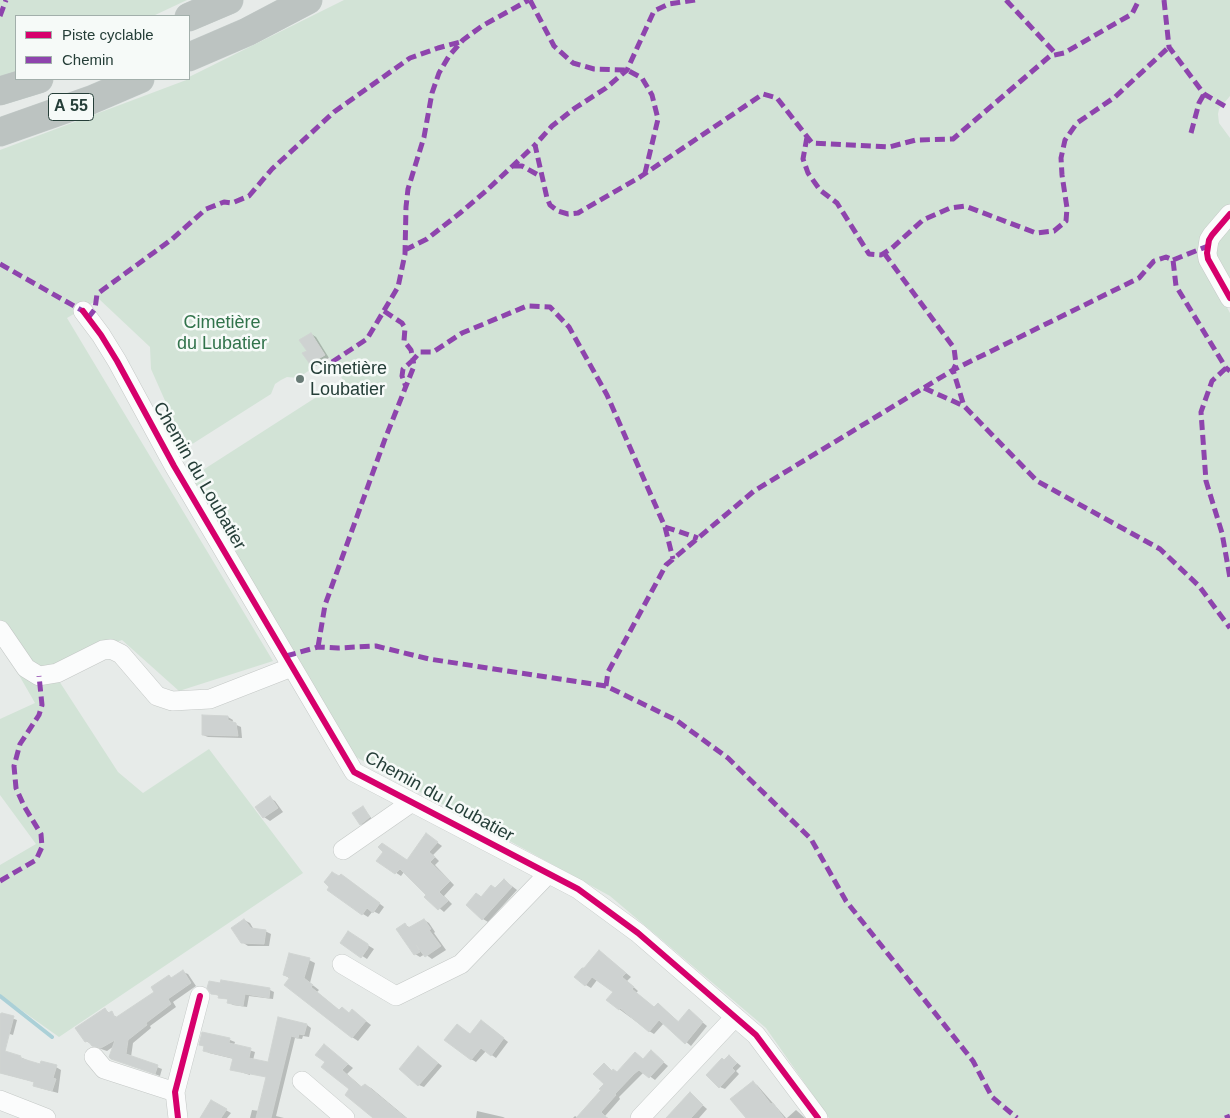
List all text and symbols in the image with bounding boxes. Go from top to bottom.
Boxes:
legend [15,15,190,80]
text: Piste cyclable [62,26,154,43]
text: Chemin [62,51,114,68]
road number: A 55 [48,94,94,120]
park label: Cimetière du Lubatier [177,312,267,354]
place label: Cimetière Loubatier [310,358,387,400]
marker: Cimetière Loubatier [294,373,306,385]
street label: Chemin du Loubatier [148,398,250,554]
street label: Chemin du Loubatier [361,747,517,847]

